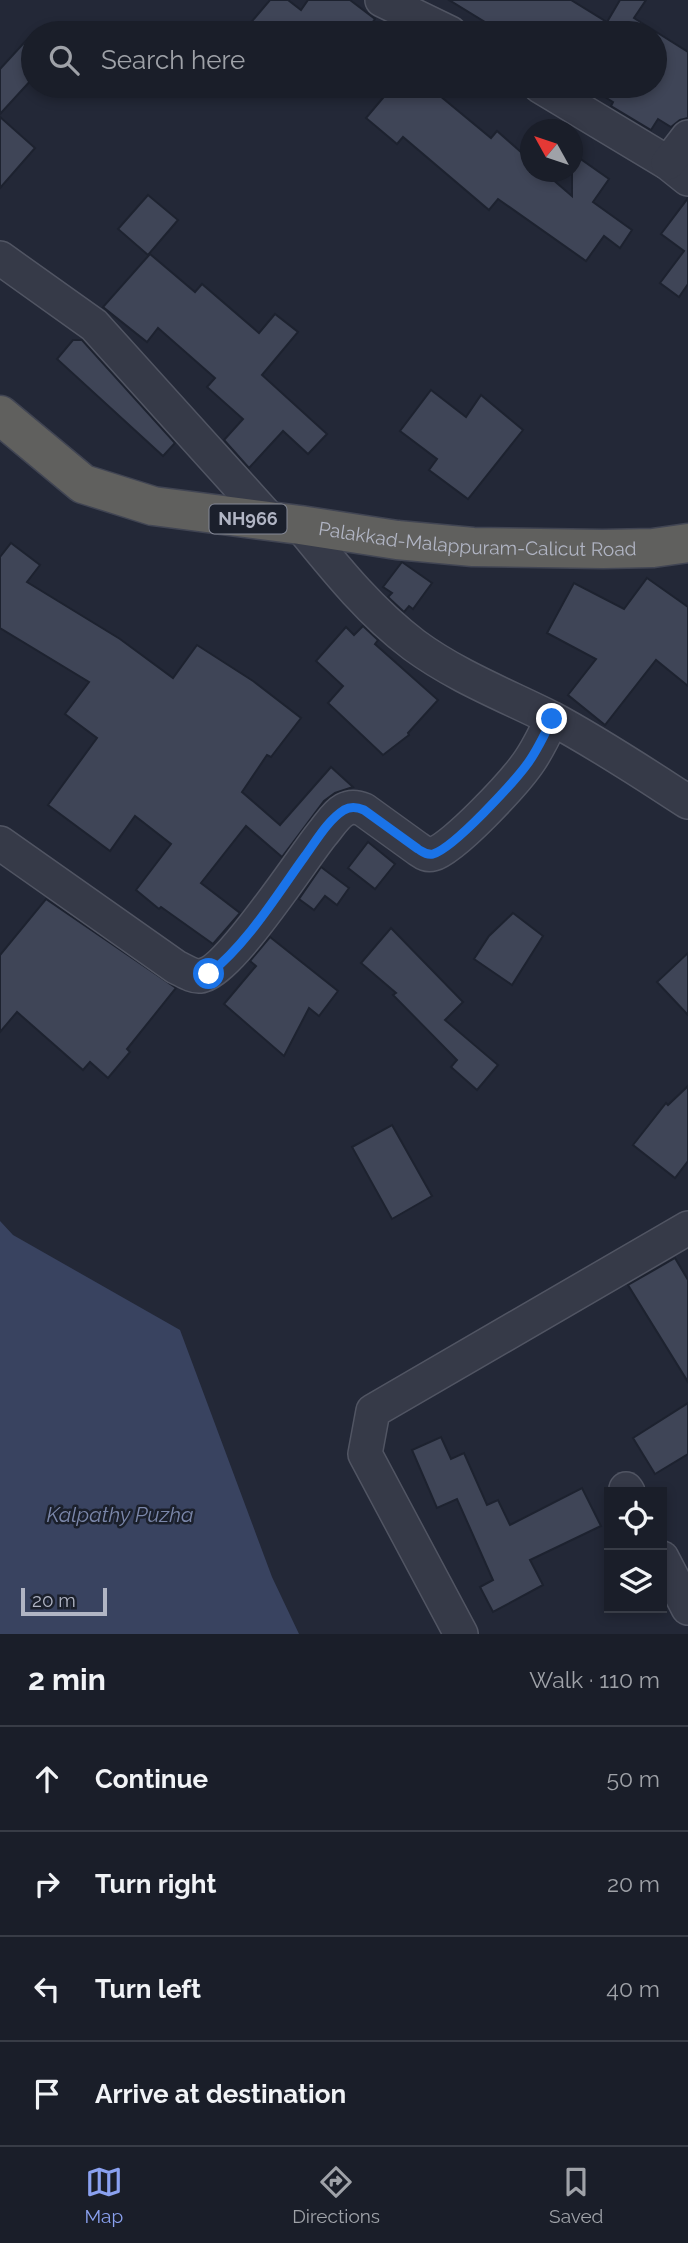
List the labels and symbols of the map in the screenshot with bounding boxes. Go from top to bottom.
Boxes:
north arrow [520,119,583,182]
road number: NH966 [210,504,286,534]
street label: Palakkad-Malappuram-Calicut Road [317,517,637,560]
route end [536,703,567,734]
route start [193,958,224,989]
water label: Kalpathy Puzha [46,1502,194,1527]
scale bar [21,1585,107,1617]

